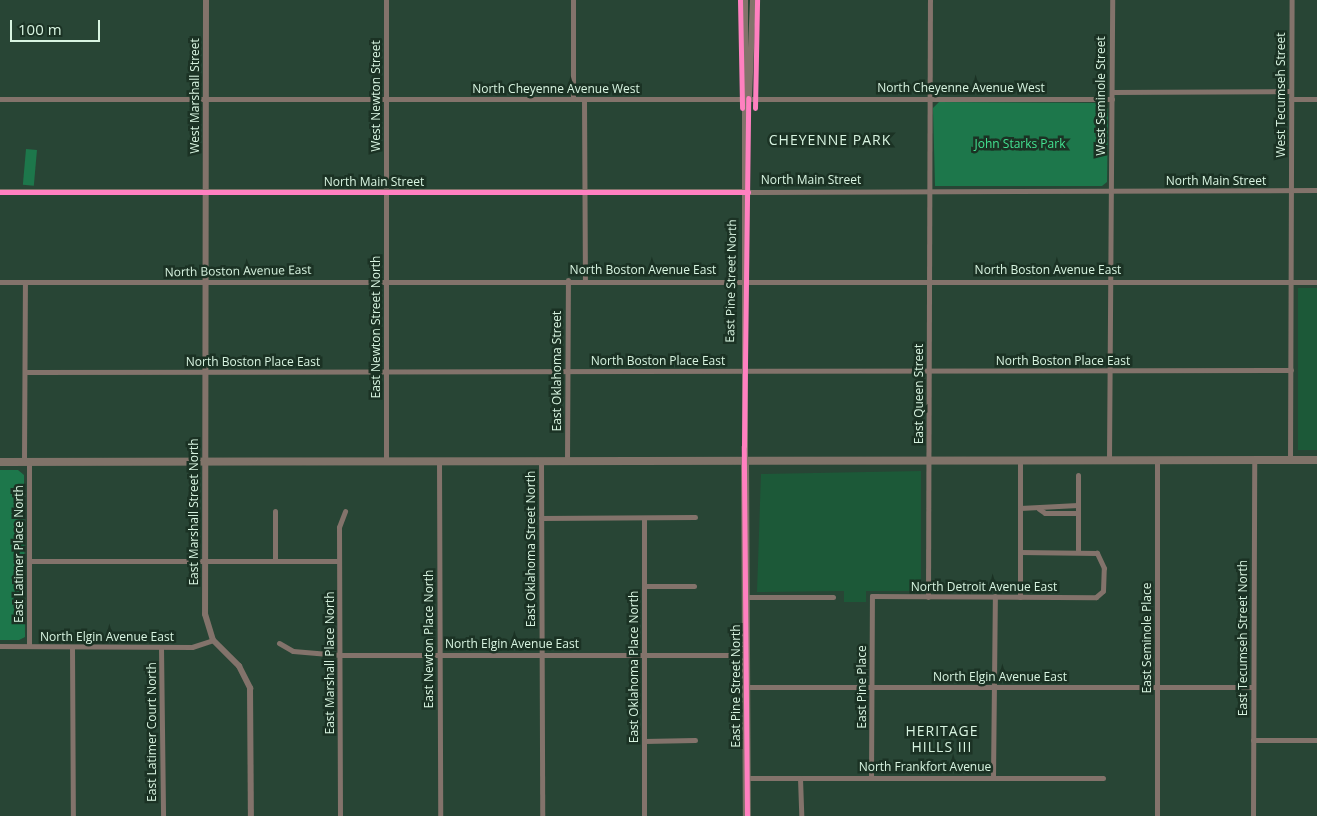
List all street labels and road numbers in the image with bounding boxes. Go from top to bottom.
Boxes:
street label: West Tecumseh Street [1274,33,1288,157]
street label: West Seminole Street [1094,36,1108,156]
street label: West Marshall Street [188,38,202,154]
street label: West Newton Street [369,40,383,152]
street label: North Cheyenne Avenue West [877,81,1045,95]
street label: North Cheyenne Avenue West [472,82,640,96]
street label: North Main Street [761,173,861,187]
street label: North Main Street [1166,174,1266,188]
street label: North Main Street [324,175,424,189]
street label: East Pine Street North [723,219,739,343]
street label: East Newton Street North [369,256,383,398]
street label: North Boston Avenue East [164,263,312,279]
street label: North Boston Avenue East [570,263,716,277]
street label: North Boston Avenue East [975,263,1121,277]
street label: East Oklahoma Street [550,311,564,431]
street label: East Queen Street [912,344,926,444]
street label: North Boston Place East [591,354,725,368]
street label: North Boston Place East [996,354,1130,368]
street label: North Boston Place East [186,355,320,369]
street label: East Marshall Street North [187,438,201,586]
street label: East Oklahoma Street North [524,471,538,627]
street label: East Latimer Place North [12,485,26,623]
street label: East Tecumseh Street North [1236,560,1250,716]
street label: East Newton Place North [422,570,436,708]
street label: North Detroit Avenue East [911,580,1057,594]
street label: East Seminole Place [1140,583,1154,693]
street label: East Marshall Place North [323,591,337,735]
street label: East Oklahoma Place North [627,591,641,743]
street label: East Pine Street North [729,624,743,748]
street label: North Elgin Avenue East [40,630,174,644]
street label: North Elgin Avenue East [445,637,579,651]
street label: East Pine Place [855,645,869,729]
street label: East Latimer Court North [145,662,159,802]
street label: North Elgin Avenue East [933,670,1067,684]
street label: North Frankfort Avenue [859,760,991,774]

